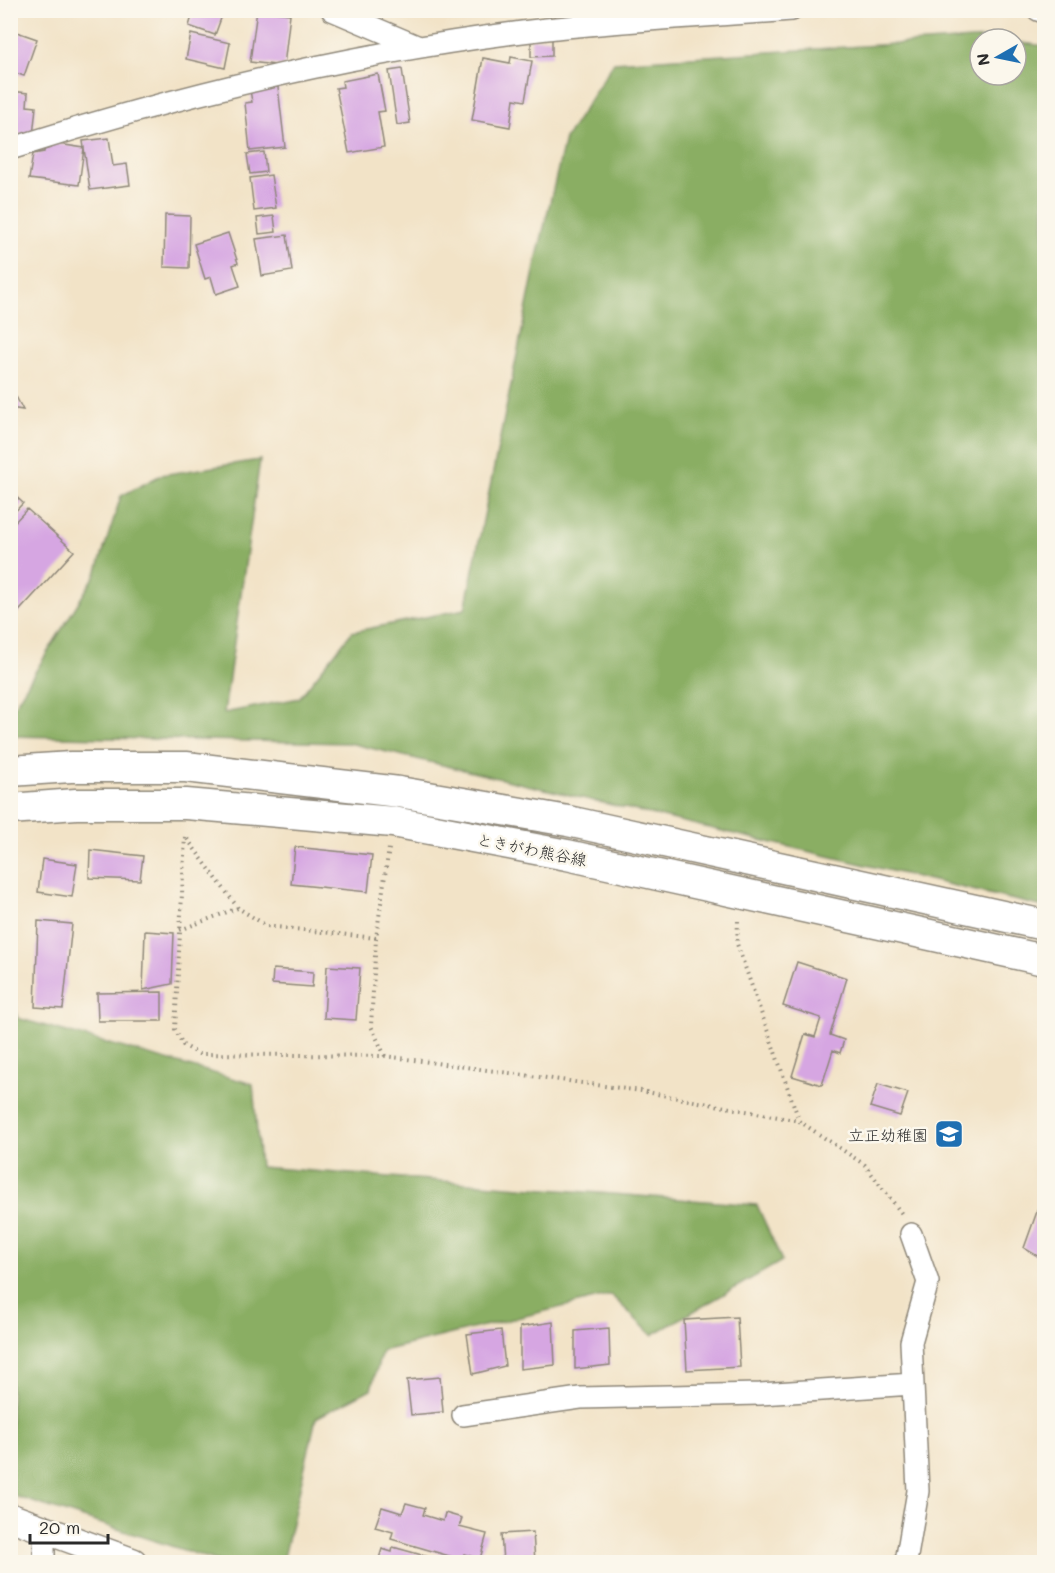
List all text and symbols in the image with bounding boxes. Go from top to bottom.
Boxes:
north arrow [968,27,1028,87]
text: N [971,52,994,67]
street label: ときがわ熊谷線 [475,828,589,870]
school or university icon: 立正幼稚園 [933,1118,965,1150]
place label: 立正幼稚園 [848,1124,928,1145]
scale bar [30,1507,108,1545]
text: 20 m [39,1515,80,1539]

